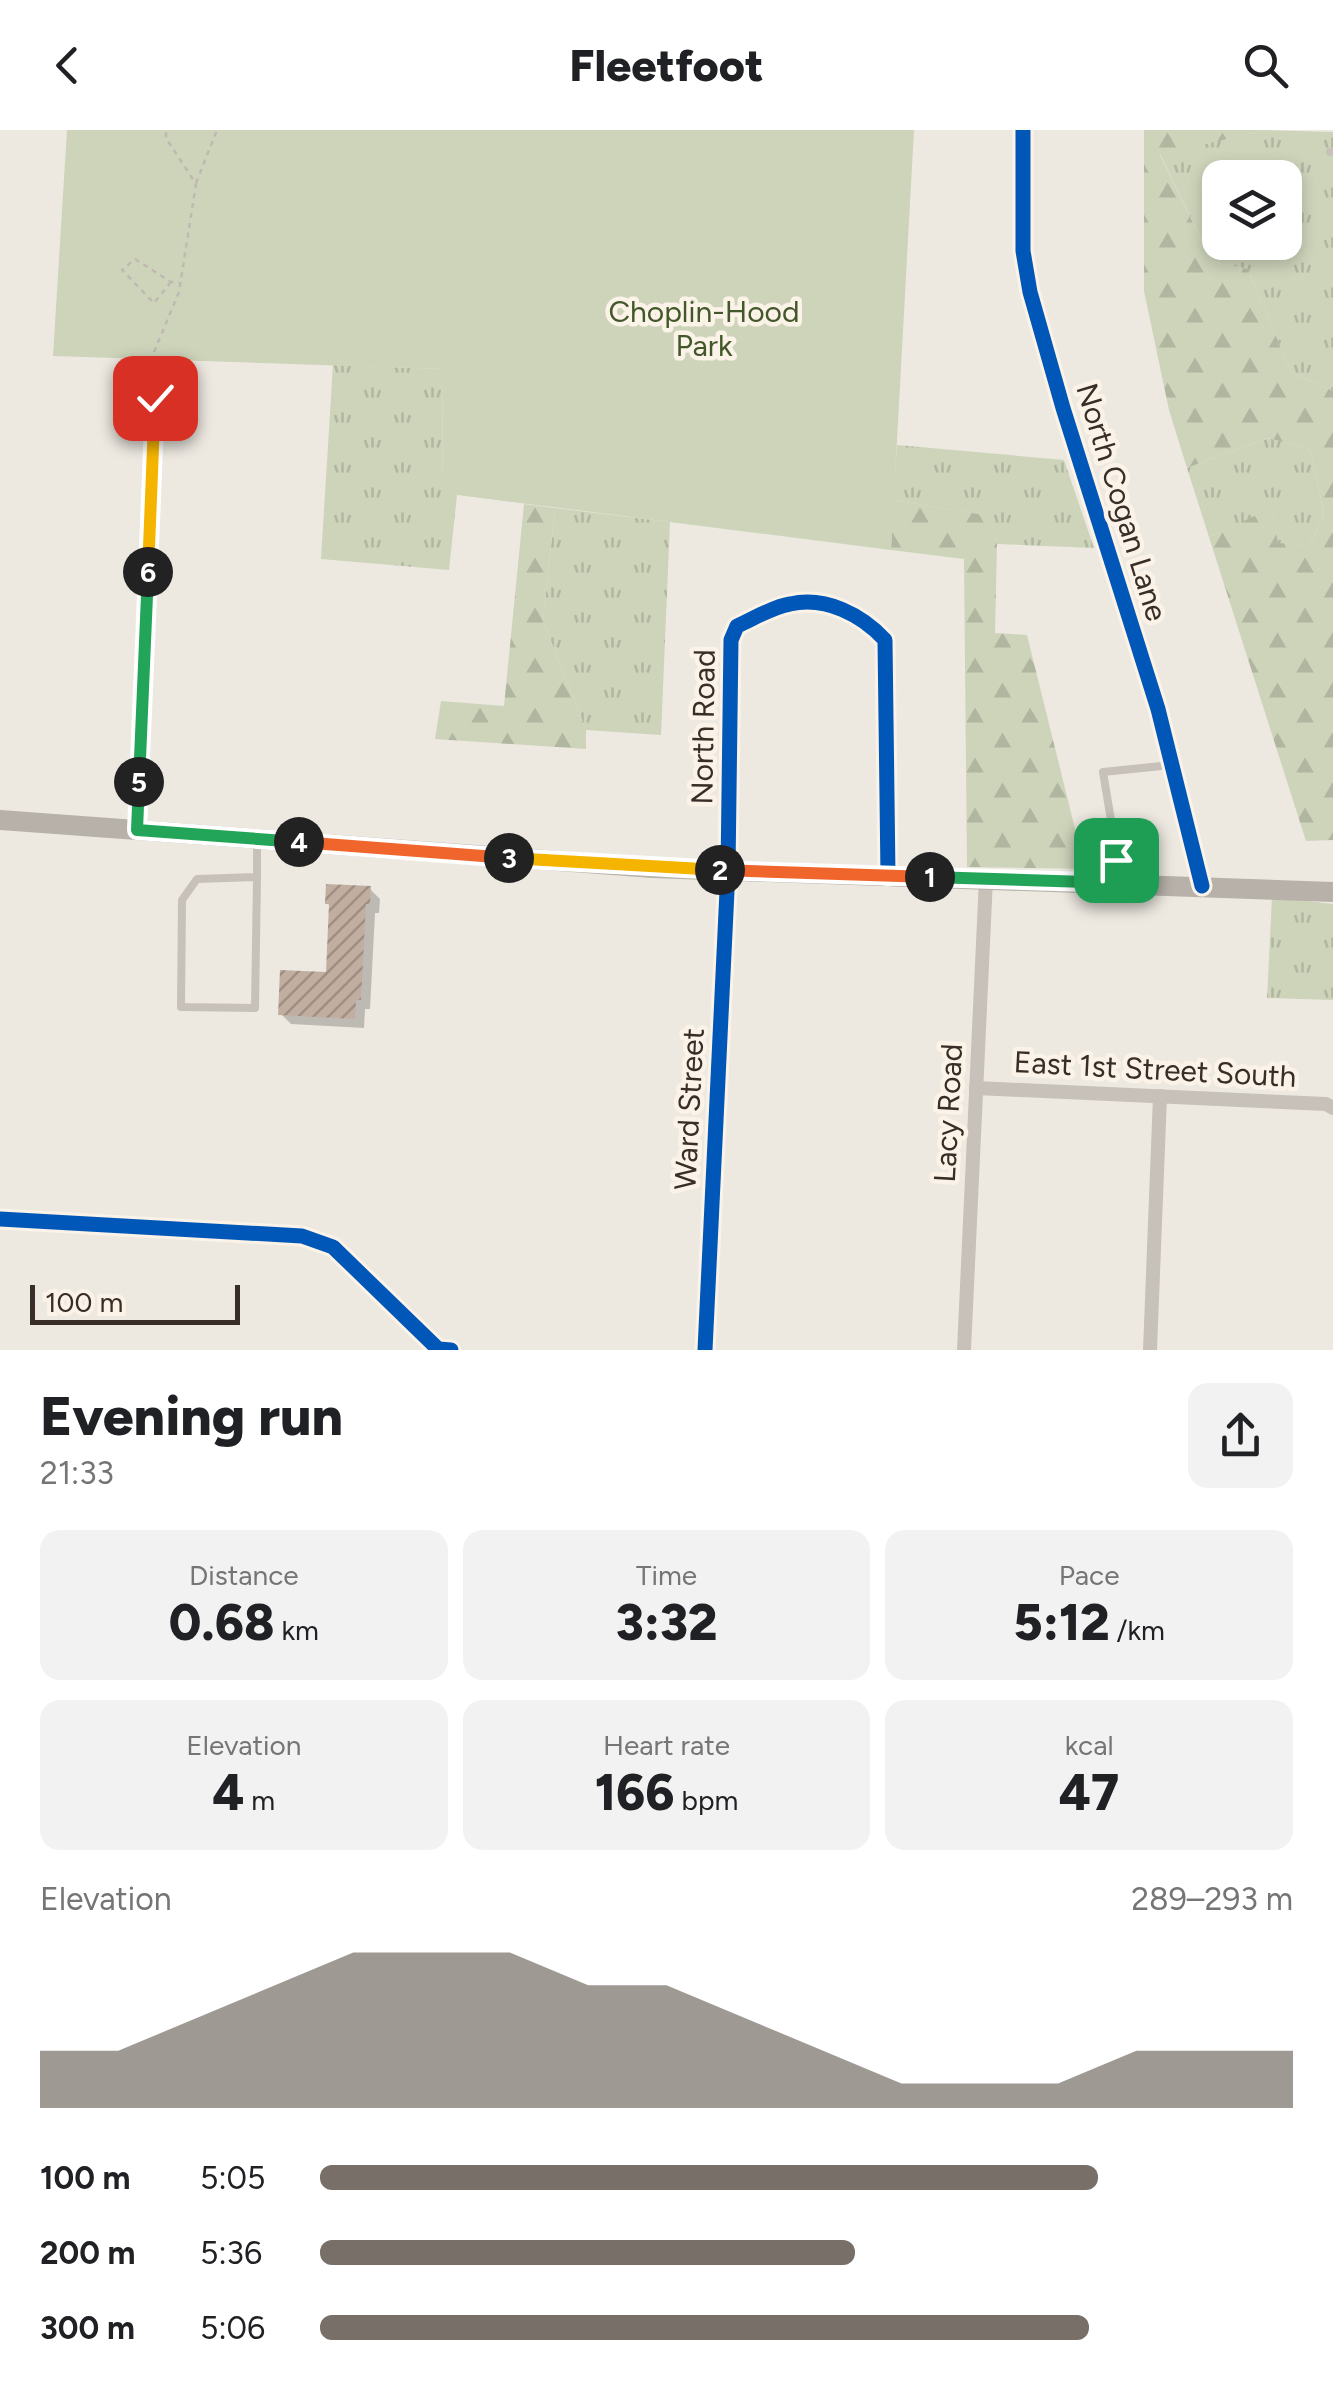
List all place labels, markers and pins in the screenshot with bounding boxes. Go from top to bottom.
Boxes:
pin [113,356,198,441]
pin: 6 [123,547,173,597]
pin: 5 [114,757,164,807]
pin: 4 [274,817,324,867]
pin [1074,818,1159,903]
pin: 3 [484,833,534,883]
pin: 2 [695,845,745,895]
pin: 1 [905,852,955,902]

